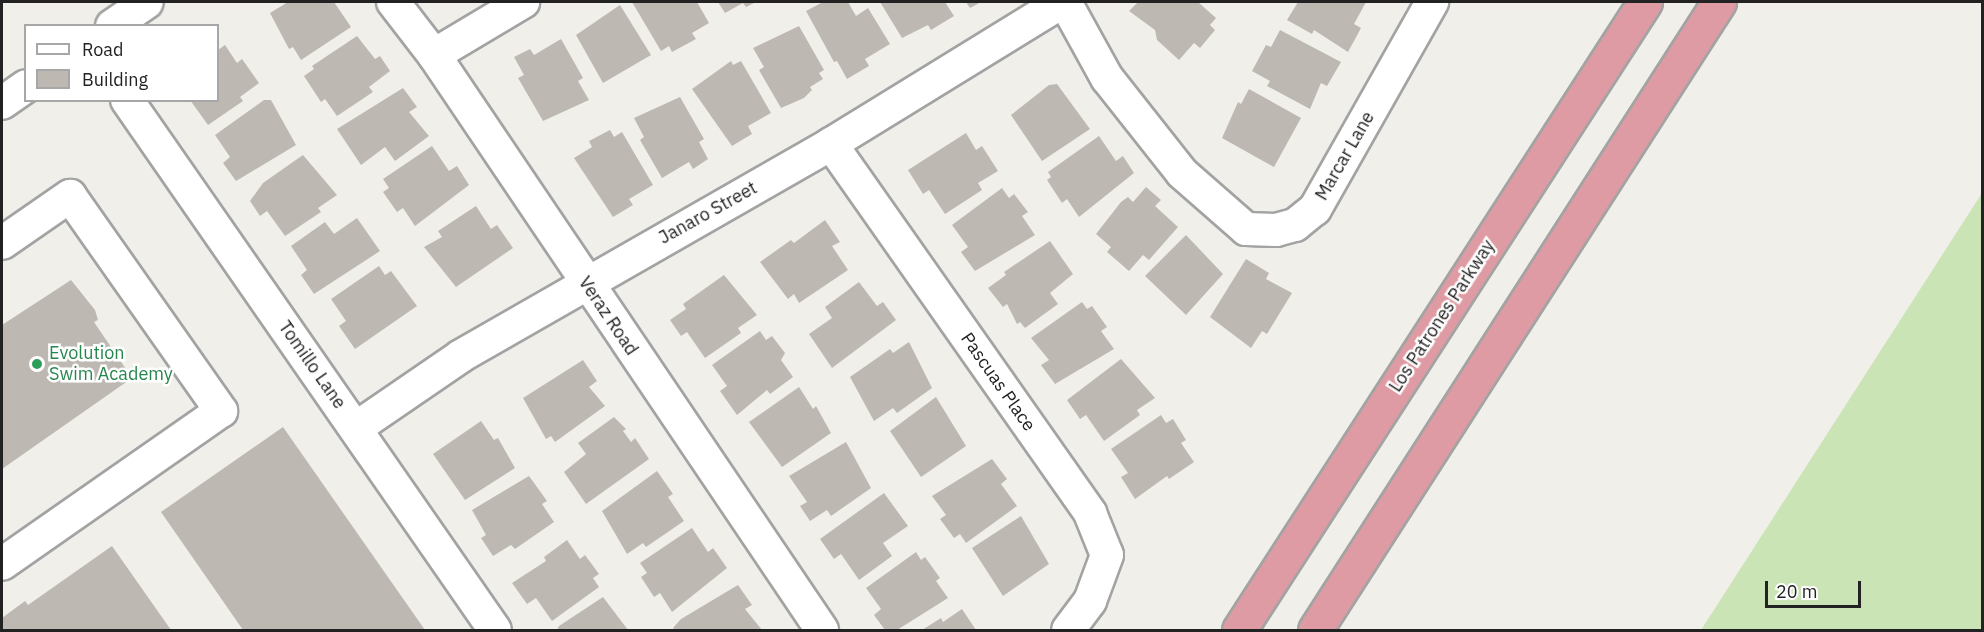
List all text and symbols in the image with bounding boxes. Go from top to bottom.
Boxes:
legend [24,24,219,102]
text: Road [82,38,123,61]
text: Building [82,68,148,91]
street label: Marcar Lane [1311,108,1379,204]
street label: Janaro Street [655,177,761,249]
street label: Los Patrones Parkway [1385,236,1499,396]
street label: Veraz Road [574,272,642,360]
street label: Tomillo Lane [274,317,350,413]
street label: Pascuas Place [956,329,1040,435]
place label: Evolution Swim Academy [49,343,173,386]
marker: Evolution Swim Academy [30,357,44,371]
scale bar [1768,569,1864,607]
text: 20 m [1776,580,1818,603]

